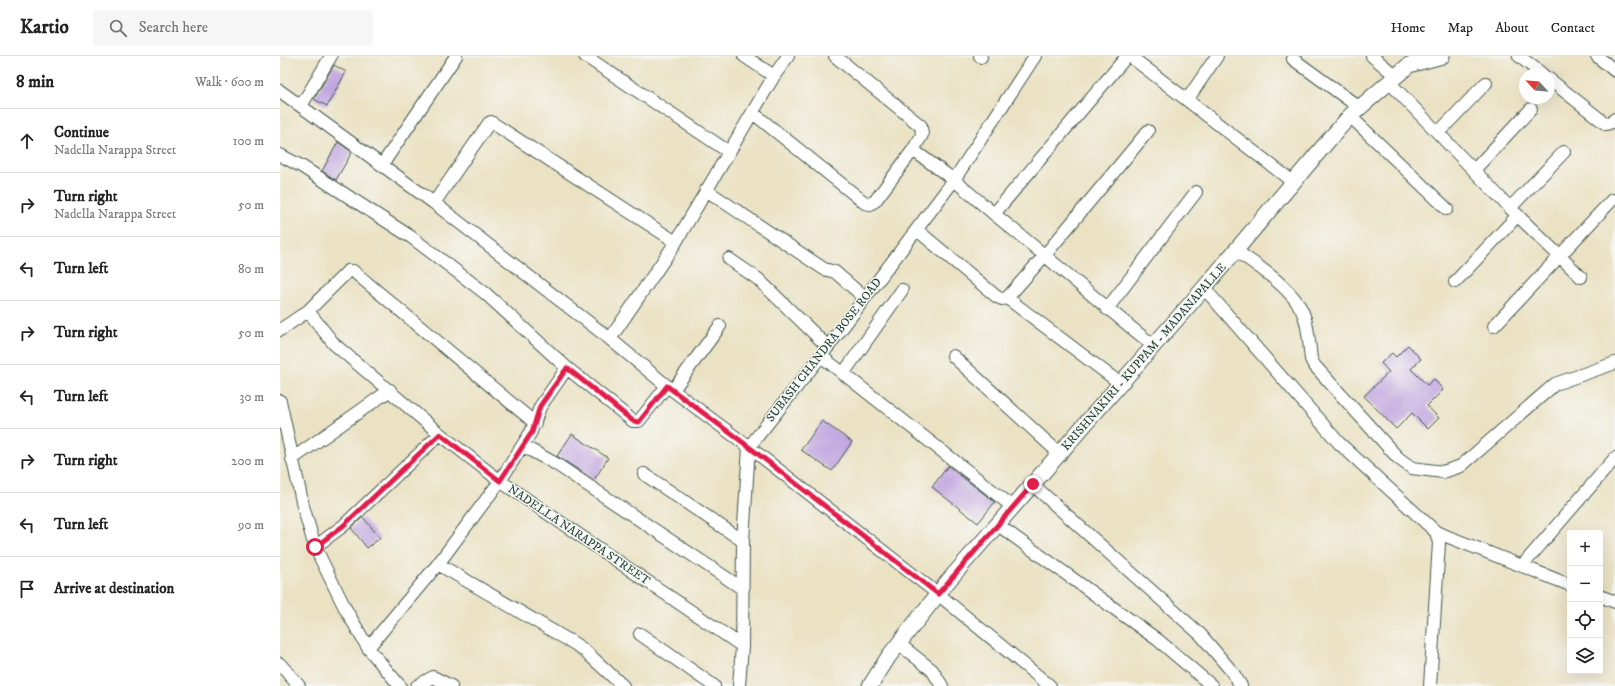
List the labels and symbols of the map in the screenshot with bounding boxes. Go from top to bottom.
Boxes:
north arrow [1519,68,1555,104]
street label: KRISHNAKIRI - KUPPAM - MADANAPALLE [1058,260,1230,454]
street label: SUBASH CHANDRA BOSE ROAD [763,275,885,425]
route end [1024,475,1042,493]
street label: NADELLA NARAPPA STREET [505,482,653,588]
route start [306,538,324,556]

